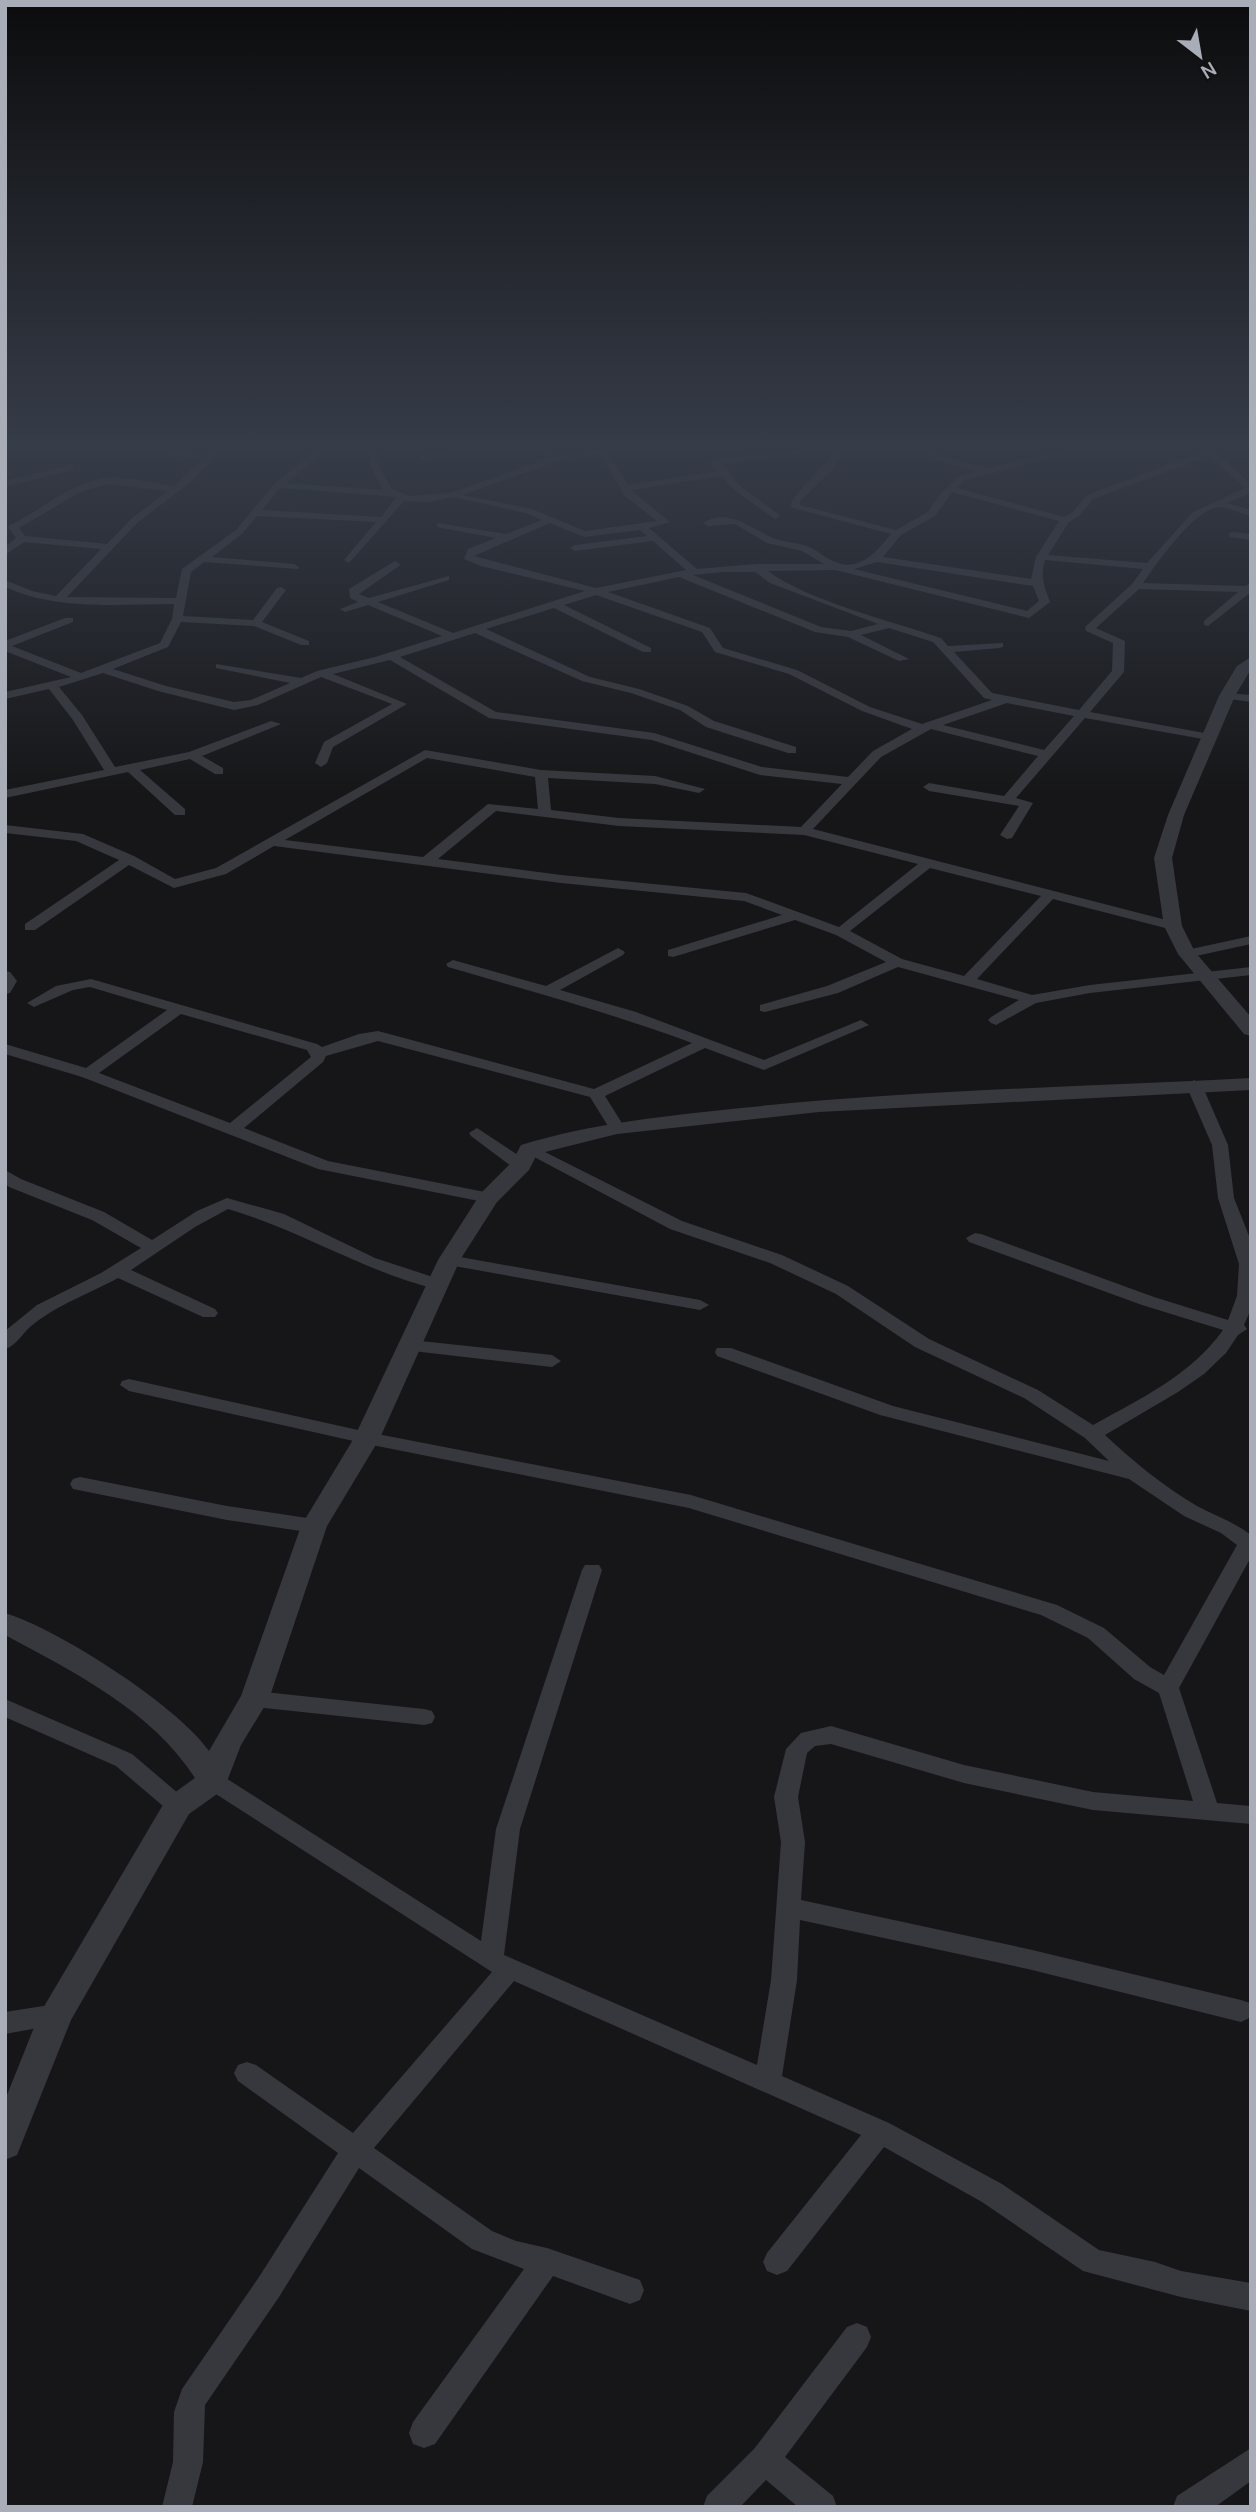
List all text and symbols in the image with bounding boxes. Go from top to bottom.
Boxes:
north arrow [1165,21,1235,91]
text: N [1196,56,1221,85]

